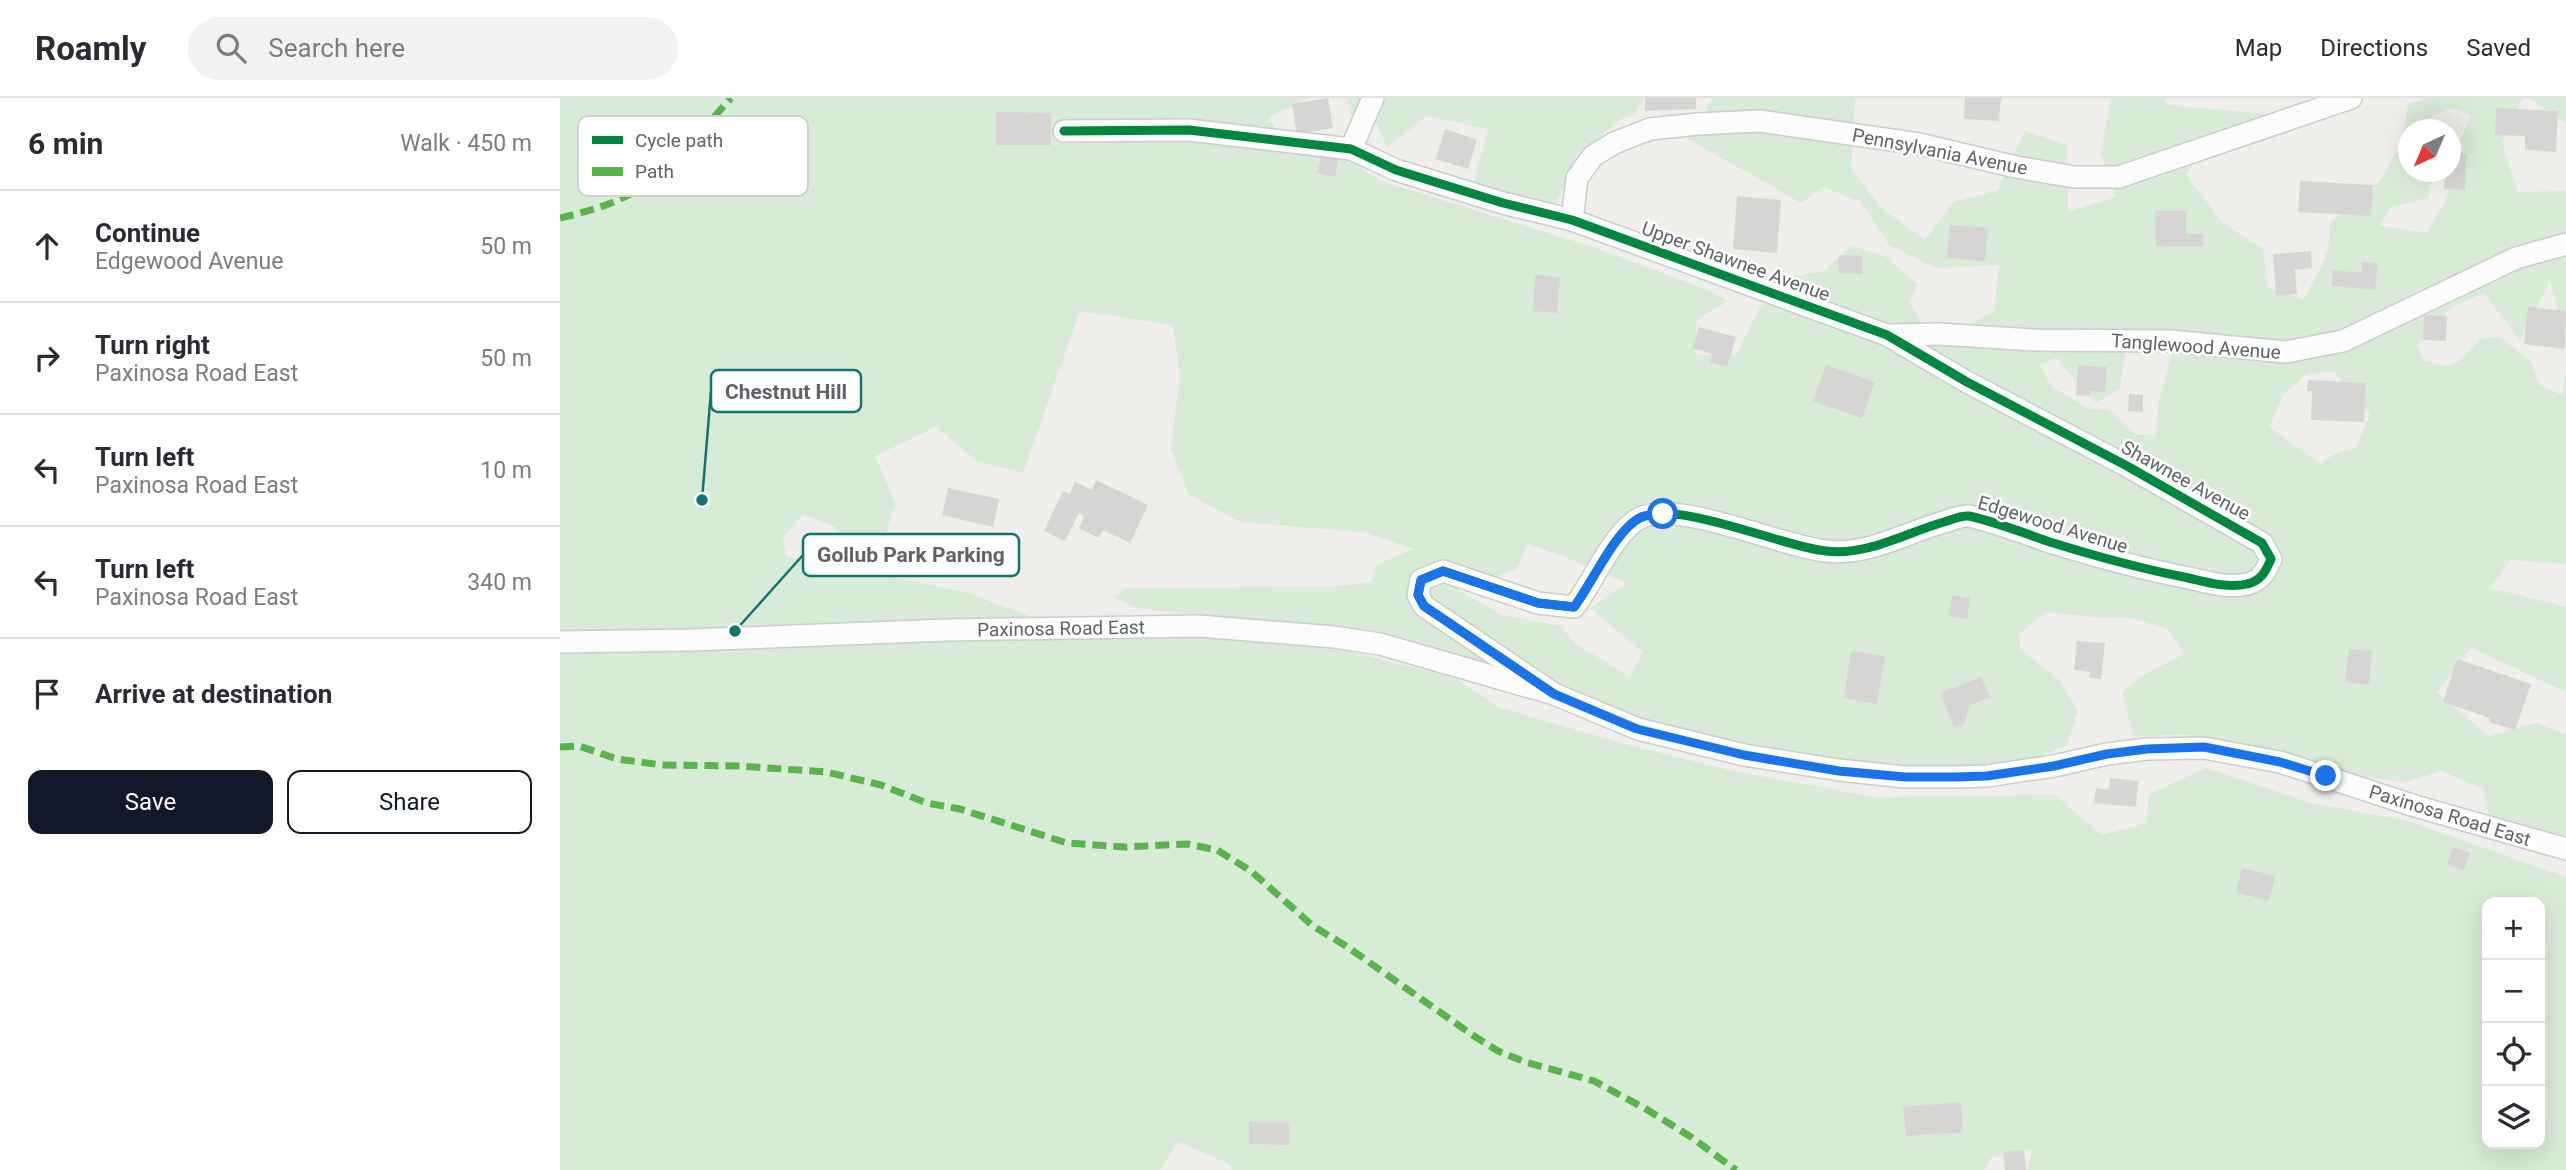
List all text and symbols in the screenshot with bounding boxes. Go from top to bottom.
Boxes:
search box [188,17,678,80]
text: Roamly [35,29,146,68]
icon: search [212,29,250,67]
text: Search here [268,33,405,63]
text: Map [2235,34,2282,62]
text: Directions [2320,34,2428,62]
text: Saved [2466,34,2531,62]
legend [578,116,808,196]
north arrow [2398,119,2461,182]
street label: Pennsylvania Avenue [1850,123,2029,180]
text: 6 min [28,126,103,161]
text: Cycle path [635,129,723,152]
text: Walk · 450 m [400,130,532,157]
text: Path [635,160,674,183]
street label: Upper Shawnee Avenue [1639,217,1833,306]
text: Continue [95,218,200,248]
icon: ahead [28,227,66,265]
text: 50 m [480,233,532,260]
text: Edgewood Avenue [95,248,283,275]
street label: Tanglewood Avenue [2110,329,2282,364]
text: Turn right [95,330,210,360]
icon: right [28,339,66,377]
text: 50 m [480,345,532,372]
text: Paxinosa Road East [95,360,298,387]
callout: Chestnut Hill [711,370,861,412]
text: Chestnut Hill [725,380,847,404]
street label: Shawnee Avenue [2117,436,2254,525]
text: Turn left [95,442,194,472]
icon: left [28,451,66,489]
text: 10 m [480,457,532,484]
text: Paxinosa Road East [95,472,298,499]
street label: Edgewood Avenue [1975,491,2131,558]
route start [1647,498,1678,529]
callout: Gollub Park Parking [803,534,1019,576]
text: Gollub Park Parking [817,543,1005,567]
text: Turn left [95,554,194,584]
icon: left [28,563,66,601]
text: 340 m [467,569,532,596]
text: Paxinosa Road East [95,584,298,611]
street label: Paxinosa Road East [977,616,1145,641]
icon: arrive [28,675,66,713]
text: Arrive at destination [95,679,332,709]
route end [2310,760,2341,791]
button: Save [28,770,273,834]
button: Share [287,770,532,834]
street label: Paxinosa Road East [2366,780,2534,851]
map controls [2482,897,2545,1149]
button: + [2482,897,2545,960]
button: − [2482,960,2545,1023]
button: locate [2482,1023,2545,1086]
button: layers [2482,1086,2545,1149]

